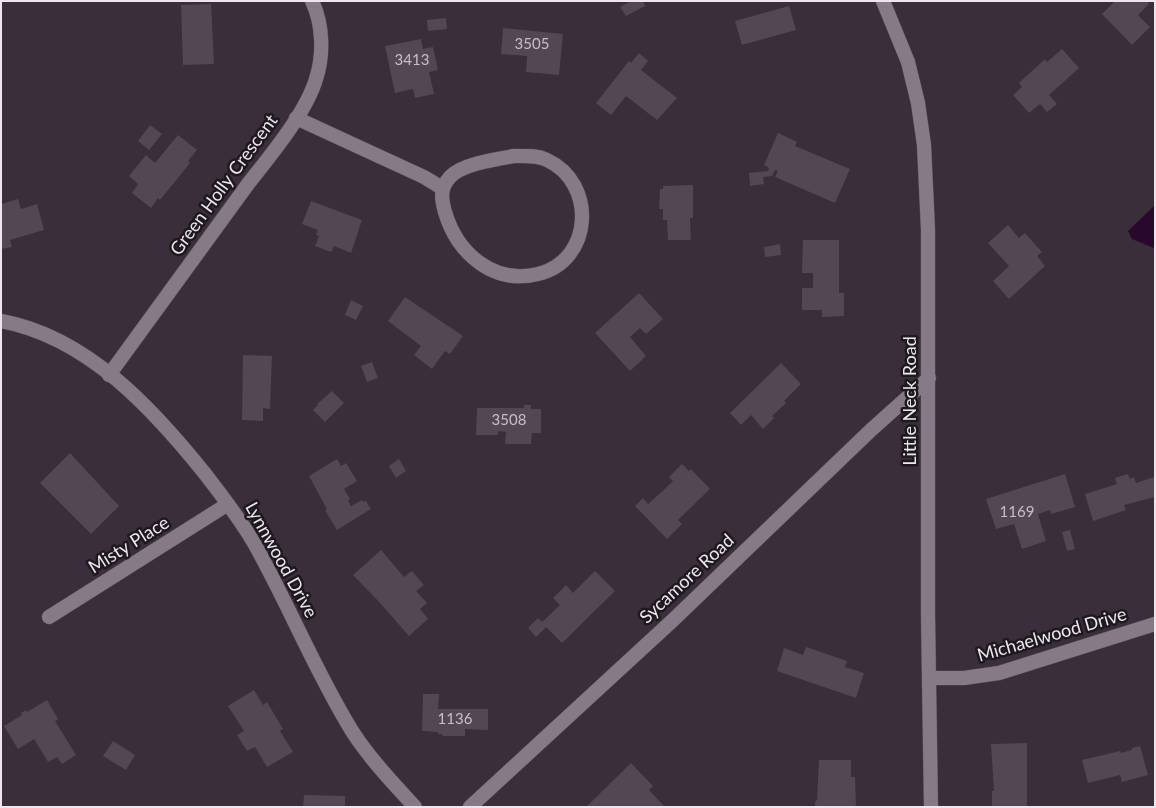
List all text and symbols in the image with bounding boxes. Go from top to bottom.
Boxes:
house number: 3505 [515,35,549,53]
house number: 3413 [395,51,429,69]
street label: Green Holly Crescent [166,110,282,260]
street label: Little Neck Road [899,336,921,466]
house number: 3508 [492,411,526,429]
street label: Lynnwood Drive [240,498,322,622]
house number: 1169 [1000,503,1034,521]
street label: Misty Place [85,512,173,578]
street label: Sycamore Road [635,530,739,628]
street label: Michaelwood Drive [975,603,1129,667]
house number: 1136 [438,710,472,728]

